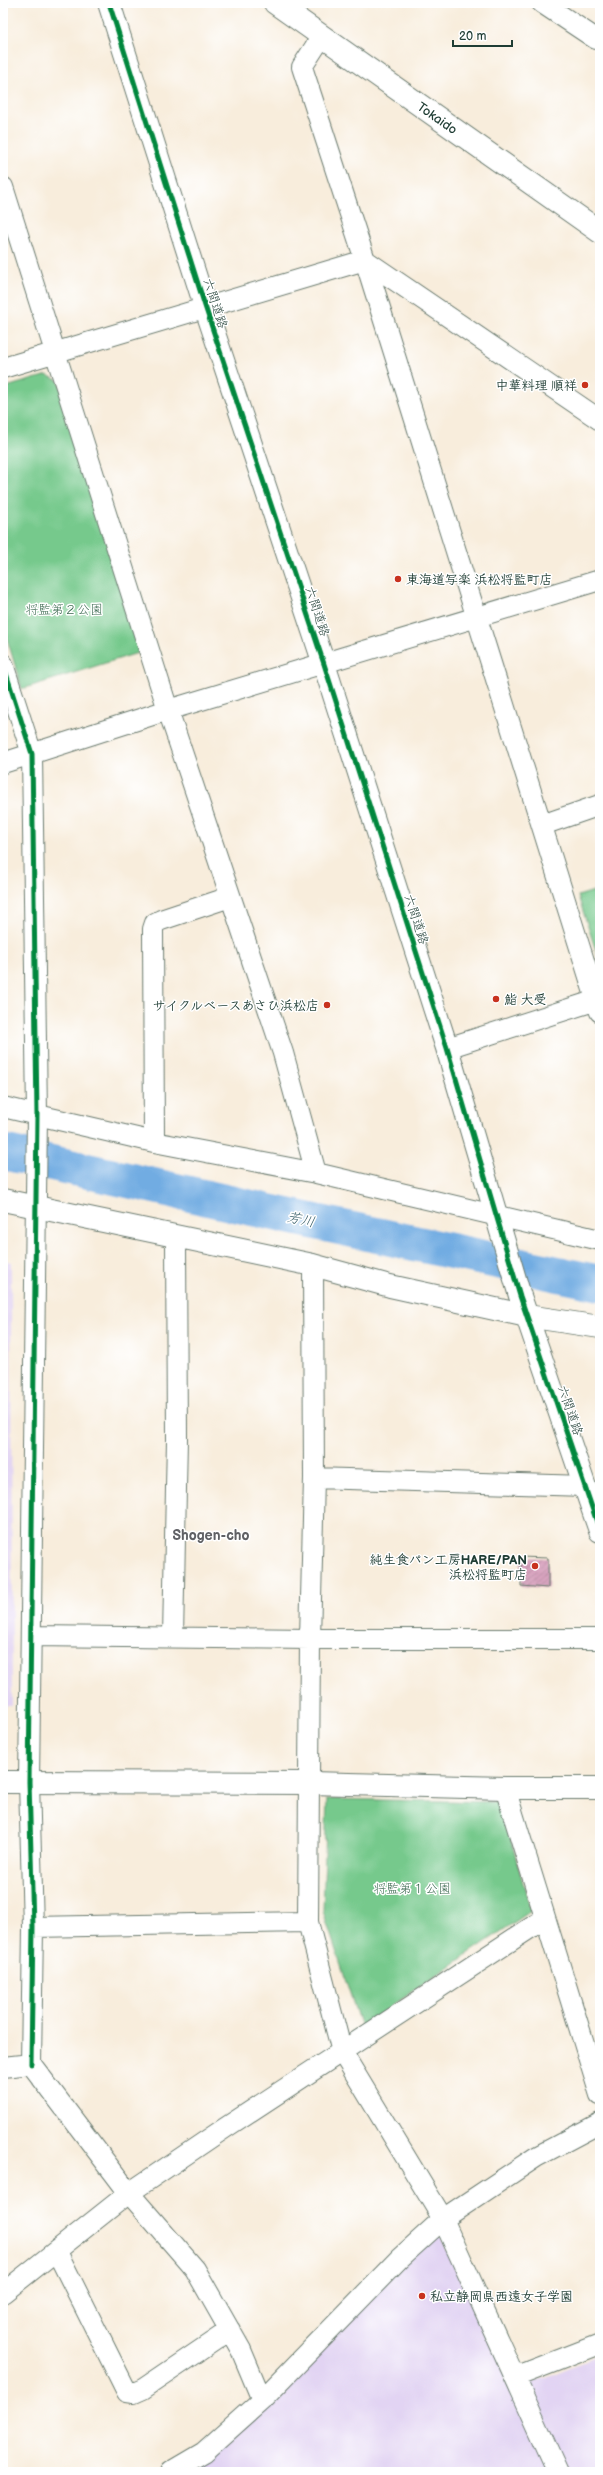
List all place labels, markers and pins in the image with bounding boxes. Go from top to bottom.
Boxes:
place label: 中華料理 順祥 [495,378,577,394]
marker: 中華料理 順祥 [580,380,590,390]
place label: 東海道写楽 浜松将監町店 [406,572,553,588]
marker: 東海道写楽 浜松将監町店 [393,574,403,584]
place label: 鮨 大受 [504,992,547,1008]
marker: 鮨 大受 [491,994,501,1004]
place label: サイクルベースあさひ浜松店 [153,998,319,1014]
marker: サイクルベースあさひ浜松店 [322,1000,332,1010]
place label: 純生食パン工房HARE/PAN 浜松将監町店 [370,1552,527,1583]
marker: 純生食パン工房HARE/PAN 浜松将監町店 [530,1561,540,1571]
place label: 私立静岡県西遠女子学園 [430,2289,573,2305]
marker: 私立静岡県西遠女子学園 [417,2291,427,2301]

